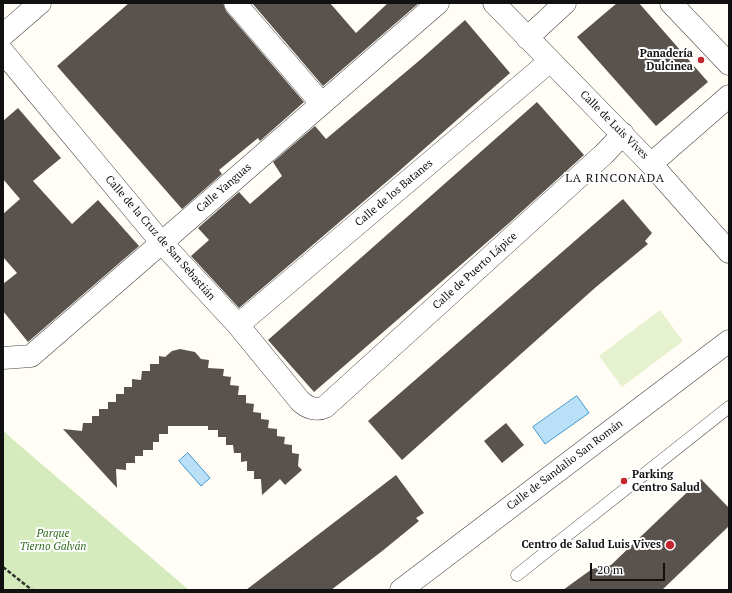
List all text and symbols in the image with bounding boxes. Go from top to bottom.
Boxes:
place label: Panadería Dulcinea [640,47,693,73]
marker: Panadería Dulcinea [696,55,706,65]
street label: Calle de Luis Vives [577,88,651,162]
street label: Calle de los Batanes [352,157,436,229]
street label: Calle Yanguas [194,161,254,215]
district label: LA RINCONADA [565,172,665,186]
street label: Calle de la Cruz de San Sebastián [102,173,218,303]
street label: Calle de Puerto Lápice [430,230,520,312]
street label: Calle de Sandalio San Román [504,417,626,513]
place label: Parking Centro Salud [632,468,700,494]
marker: Parking Centro Salud [619,476,629,486]
park label: Parque Tierno Galván [20,527,86,553]
place label: Centro de Salud Luis Vives [521,538,661,552]
marker: Centro de Salud Luis Vives [664,539,676,551]
scale bar [592,555,667,581]
text: 20 m [597,562,623,577]

